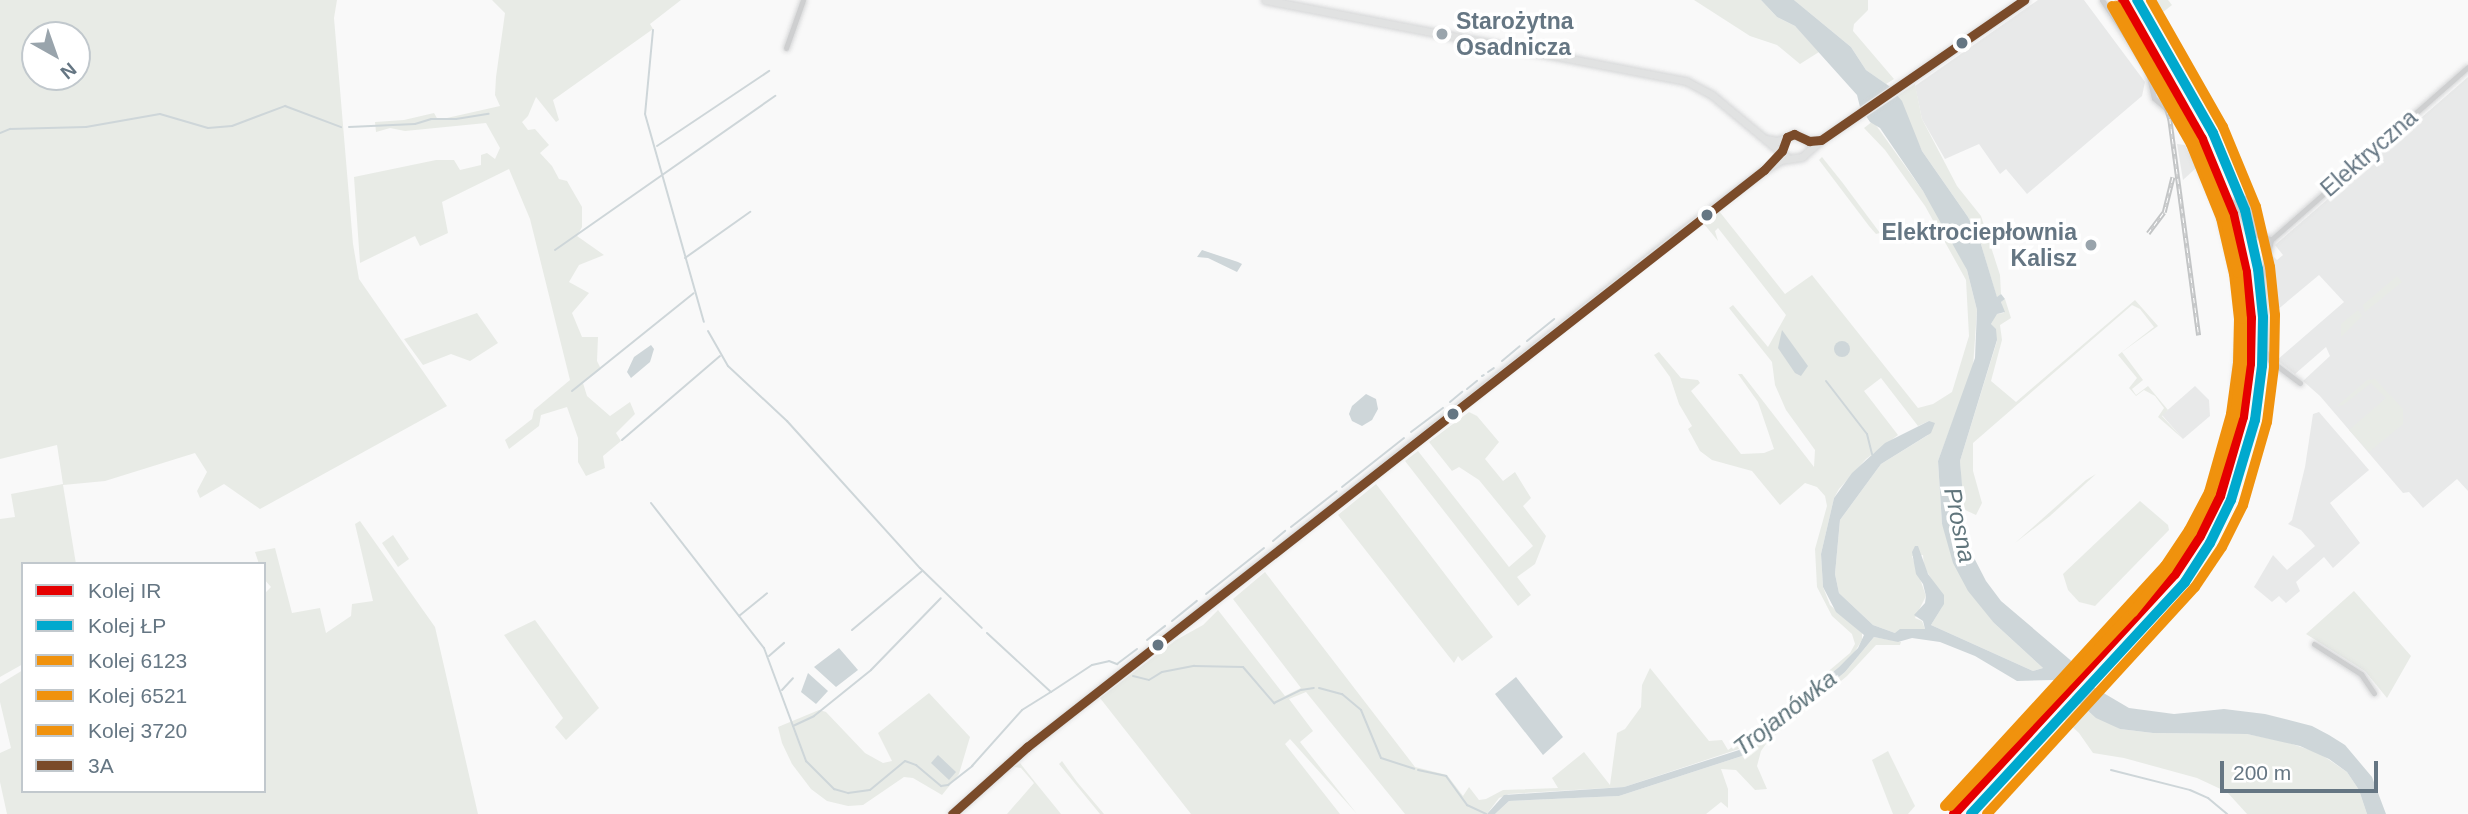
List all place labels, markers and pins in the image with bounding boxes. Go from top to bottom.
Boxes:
place label: Starożytna Osadnicza [1456,7,1574,61]
marker: Starożytna Osadnicza [1434,26,1450,42]
unlabelled marker [1955,36,1969,50]
unlabelled marker [1700,208,1714,222]
place label: Elektrociepłownia Kalisz [1881,218,2077,272]
marker: Elektrociepłownia Kalisz [2083,237,2099,253]
unlabelled marker [1446,407,1460,421]
unlabelled marker [1151,638,1165,652]

